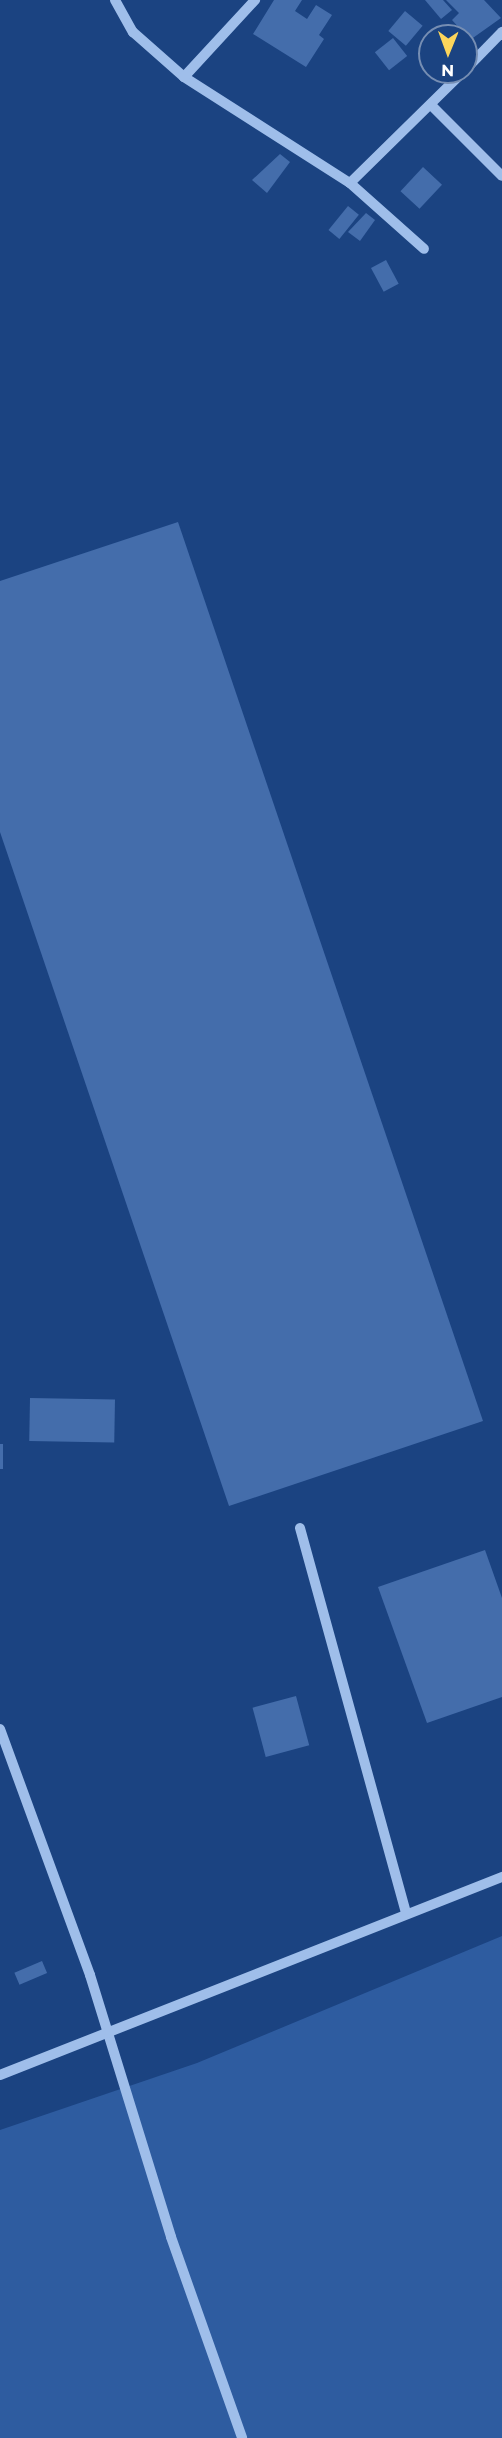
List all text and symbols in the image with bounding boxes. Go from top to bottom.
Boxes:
north arrow [418,24,478,84]
text: N [441,61,454,80]

